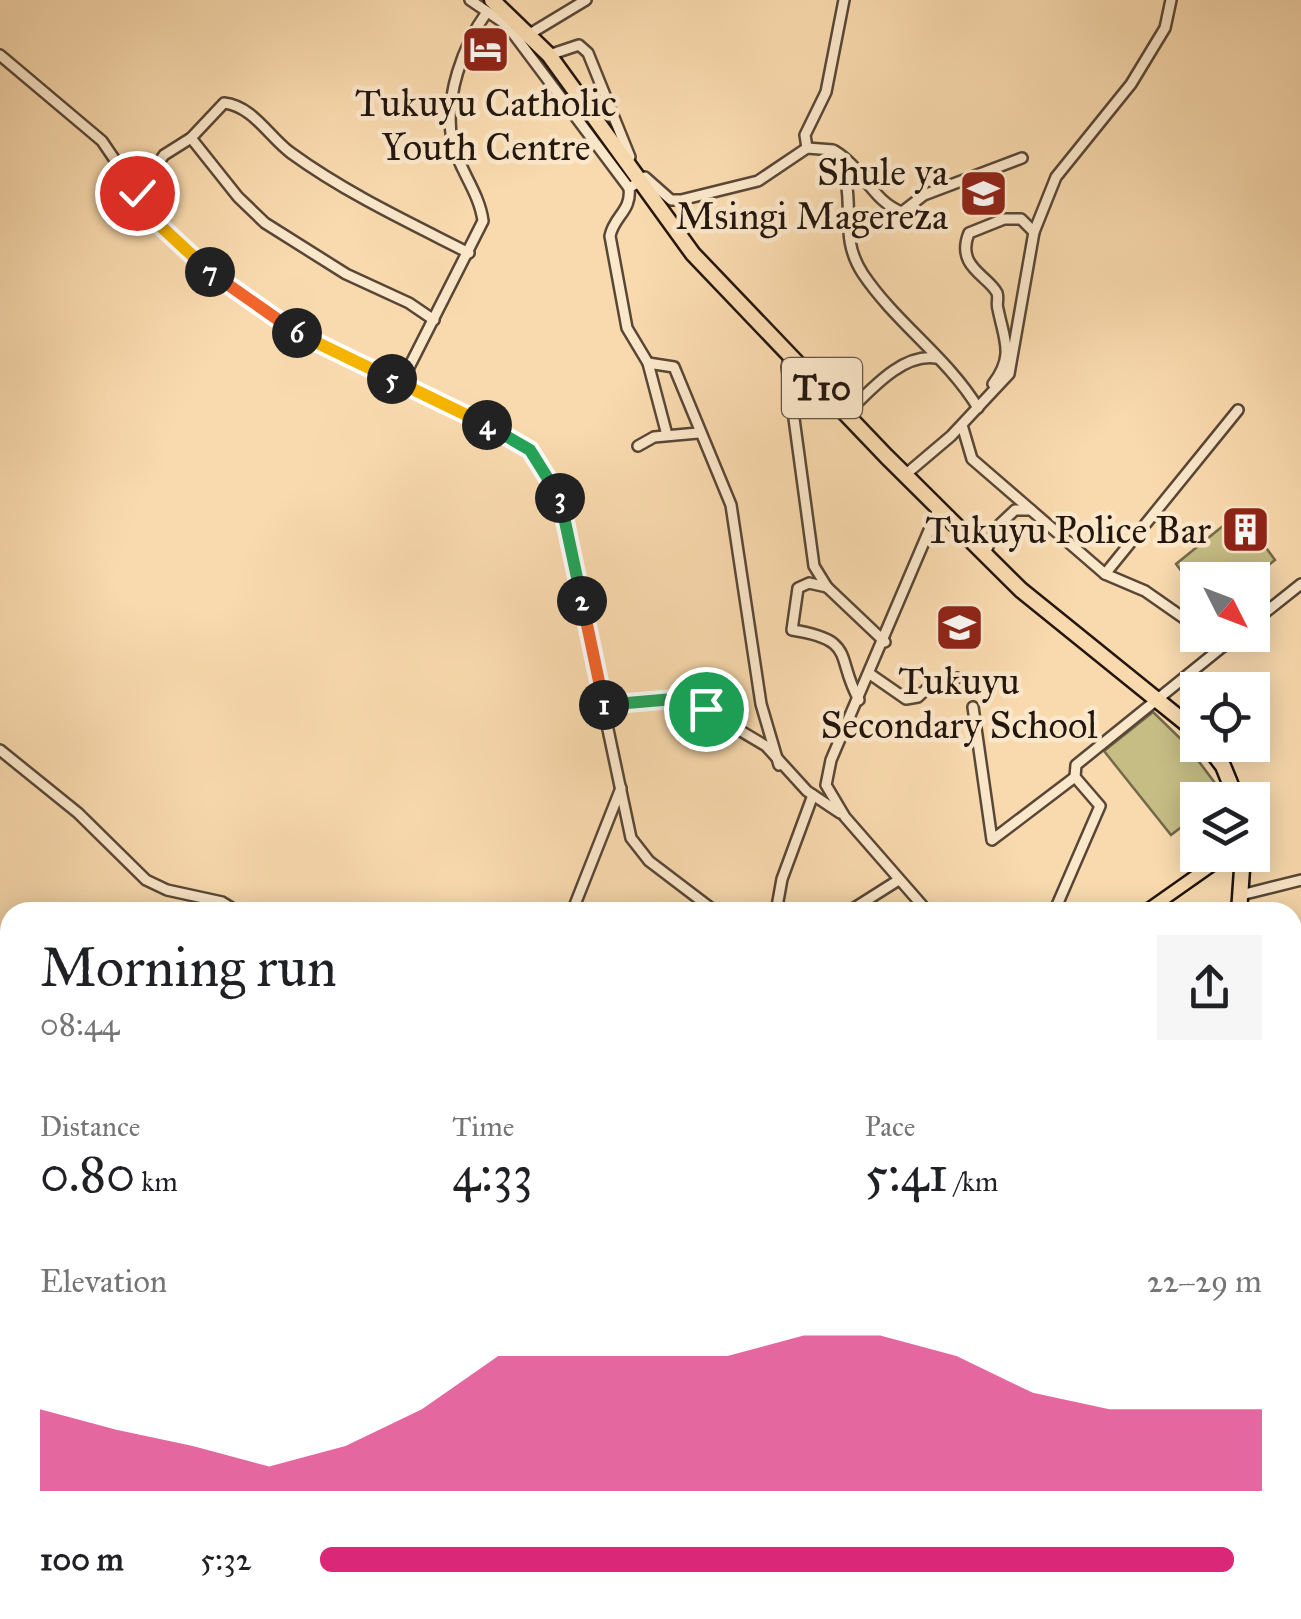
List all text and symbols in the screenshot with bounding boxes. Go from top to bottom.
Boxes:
hotel icon: Tukuyu Catholic Youth Centre [460,23,512,75]
place label: Tukuyu Catholic Youth Centre [355,80,617,170]
place label: Shule ya Msingi Magereza [675,149,949,239]
pin [95,151,180,236]
icon: check [110,166,165,221]
school or university icon: Shule ya Msingi Magereza [957,168,1009,220]
pin: 7 [185,247,235,297]
text: 7 [203,254,217,289]
pin: 6 [272,308,322,358]
text: 6 [290,315,304,350]
pin: 5 [367,354,417,404]
road number: T10 [782,358,862,418]
text: 5 [385,361,399,396]
pin: 4 [462,400,512,450]
text: 4 [479,407,495,442]
pin: 3 [535,473,585,523]
text: 3 [554,480,566,515]
building icon: Tukuyu Police Bar [1220,504,1272,556]
place label: Tukuyu Police Bar [925,507,1212,553]
north arrow [1180,562,1270,652]
map controls [1180,562,1270,872]
pin: 2 [557,576,607,626]
text: 2 [575,583,589,618]
school or university icon: Tukuyu Secondary School [933,601,985,653]
place label: Tukuyu Secondary School [821,658,1098,748]
pin [664,667,749,752]
button: locate [1180,672,1270,762]
pin: 1 [579,680,629,730]
icon: arrive [679,682,734,737]
text: 1 [598,687,610,722]
button: layers [1180,782,1270,872]
text: Morning run [40,934,337,1001]
button: share [1157,935,1262,1040]
text: 08:44 [40,1005,119,1044]
text: Distance [40,1109,140,1144]
text: Time [452,1109,514,1144]
text: Pace [865,1109,915,1144]
text: 0.80 [40,1144,135,1205]
text: 4:33 [452,1144,533,1205]
text: 5:41 [865,1144,948,1205]
text: km [135,1164,178,1199]
text: /km [948,1164,998,1199]
text: Elevation [40,1262,167,1301]
text: 22–29 m [1147,1262,1262,1301]
text: 100 m [40,1540,124,1579]
text: 5:32 [200,1540,252,1579]

